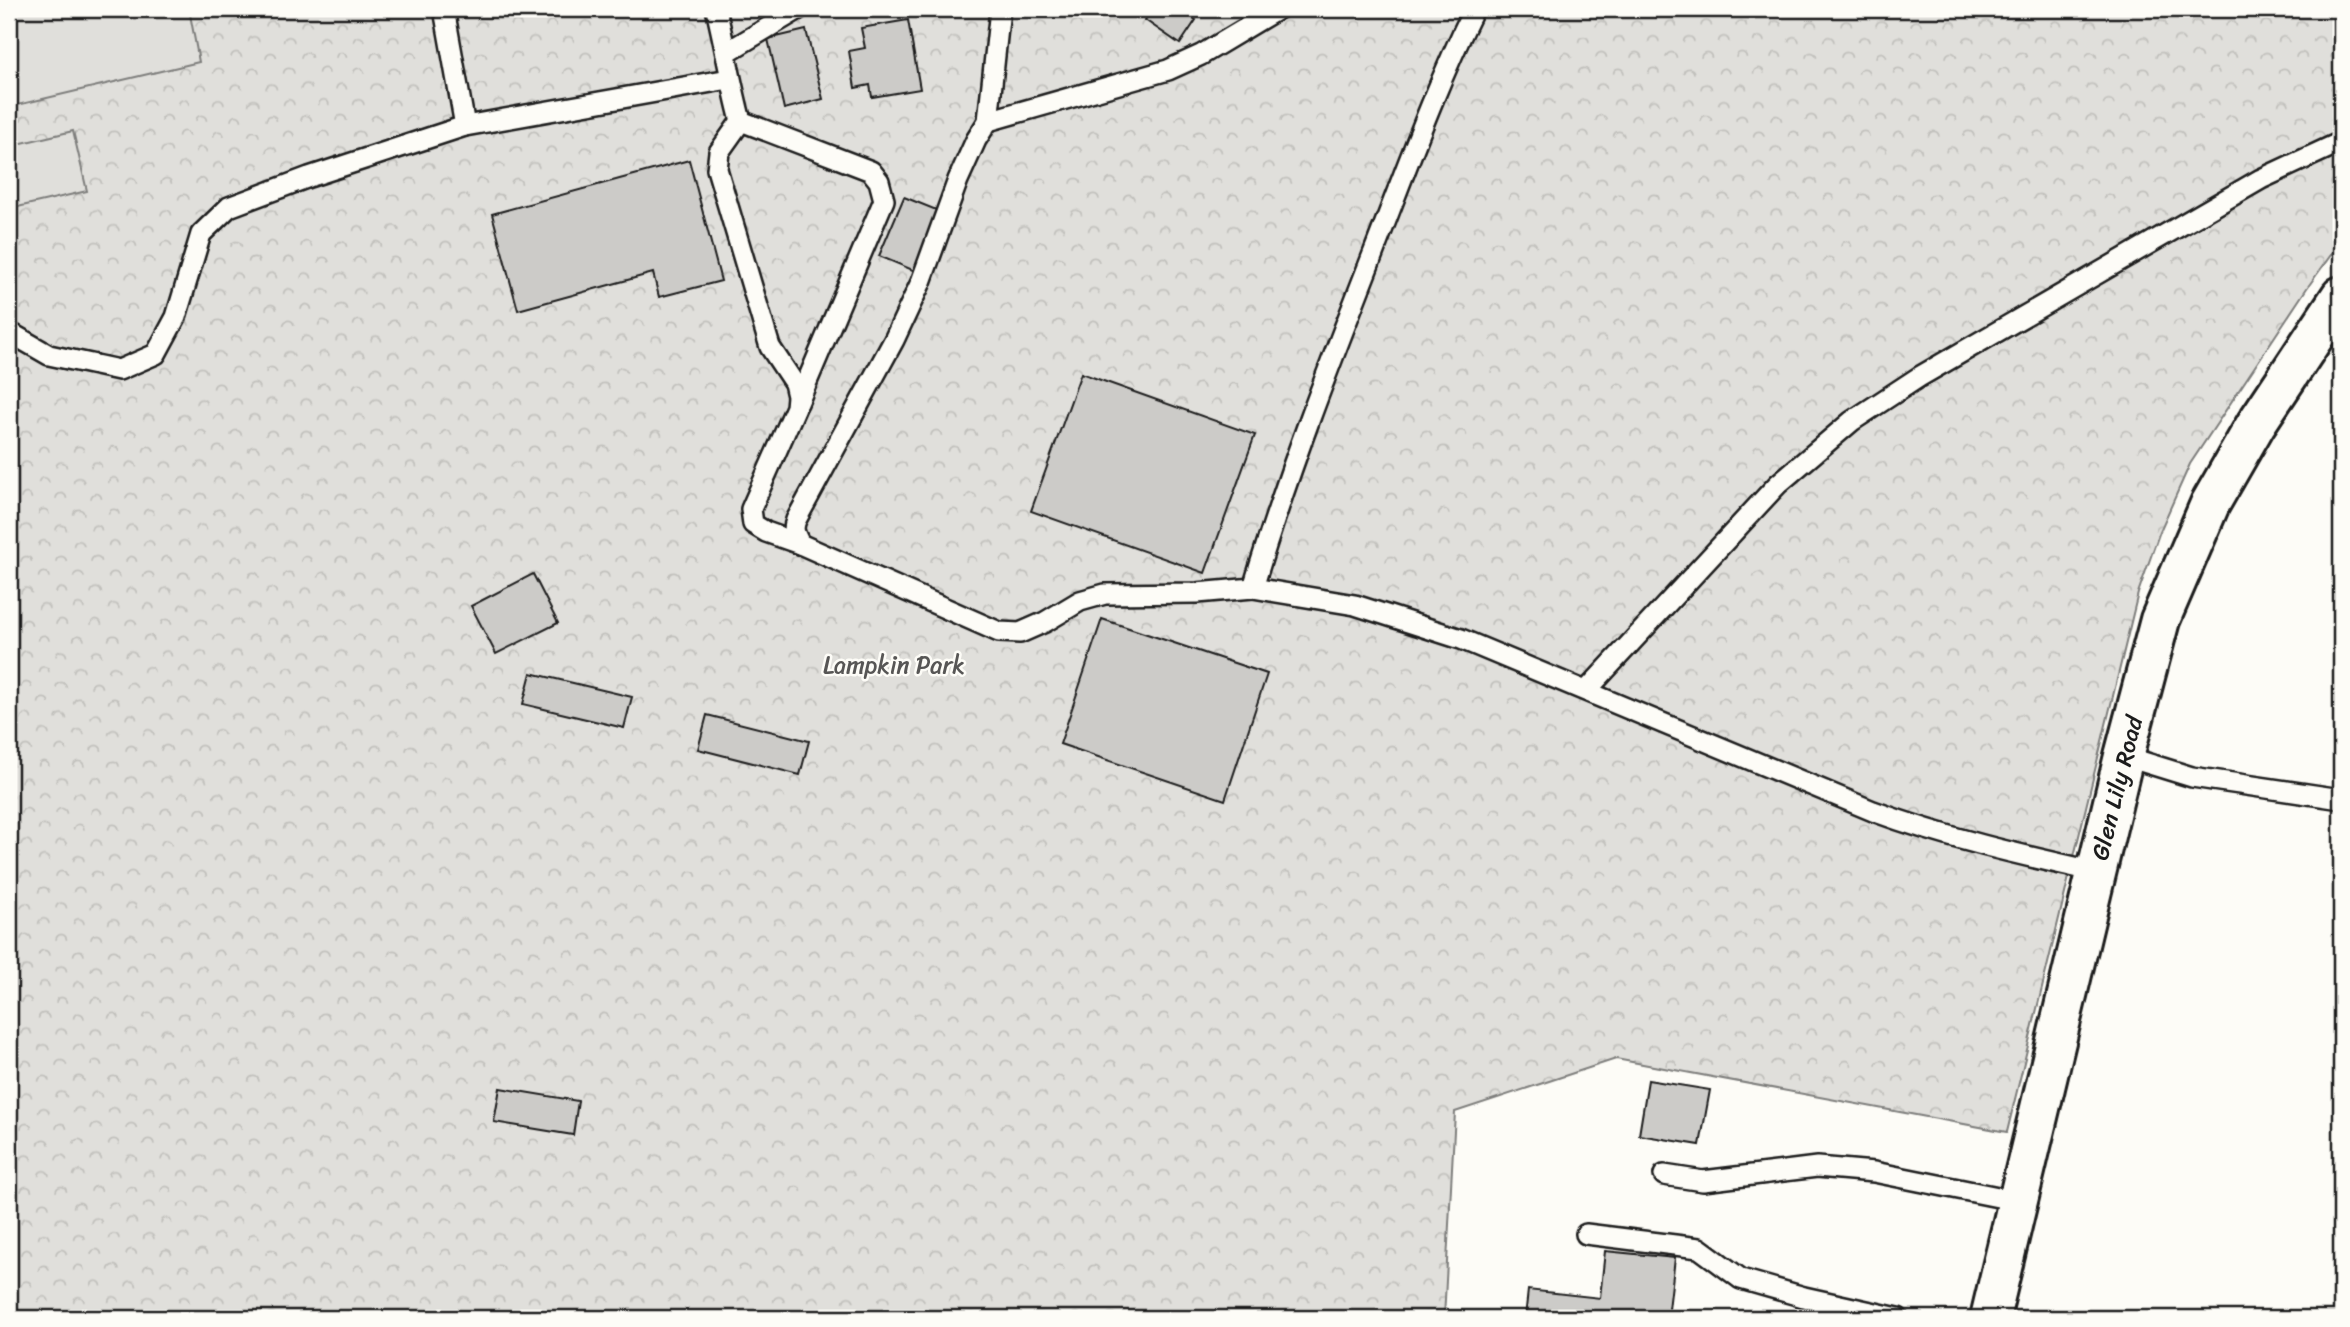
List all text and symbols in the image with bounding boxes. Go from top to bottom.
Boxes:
park label: Lampkin Park [823,644,965,686]
street label: Glen Lily Road [2079,710,2156,865]

